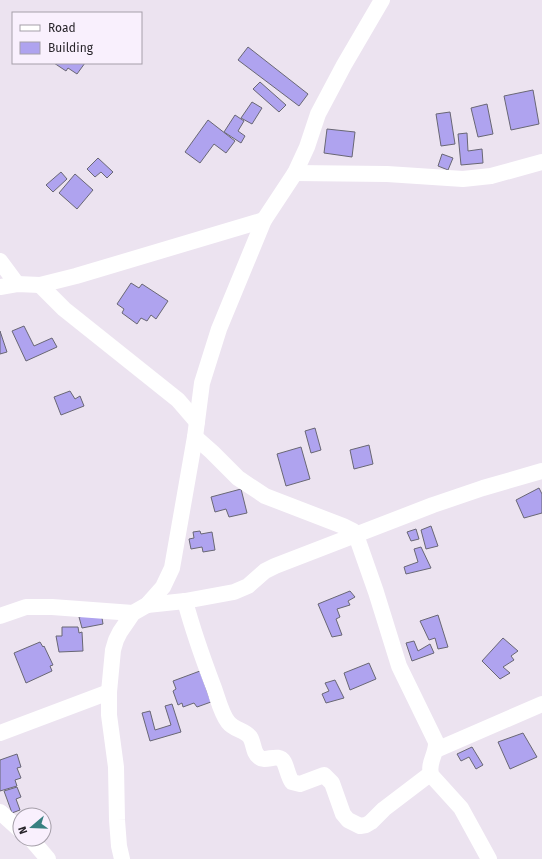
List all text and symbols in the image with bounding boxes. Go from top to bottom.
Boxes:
legend [12,12,142,64]
text: Road [48,21,76,35]
text: Building [48,41,94,55]
north arrow [12,807,52,847]
text: N [16,825,30,836]

